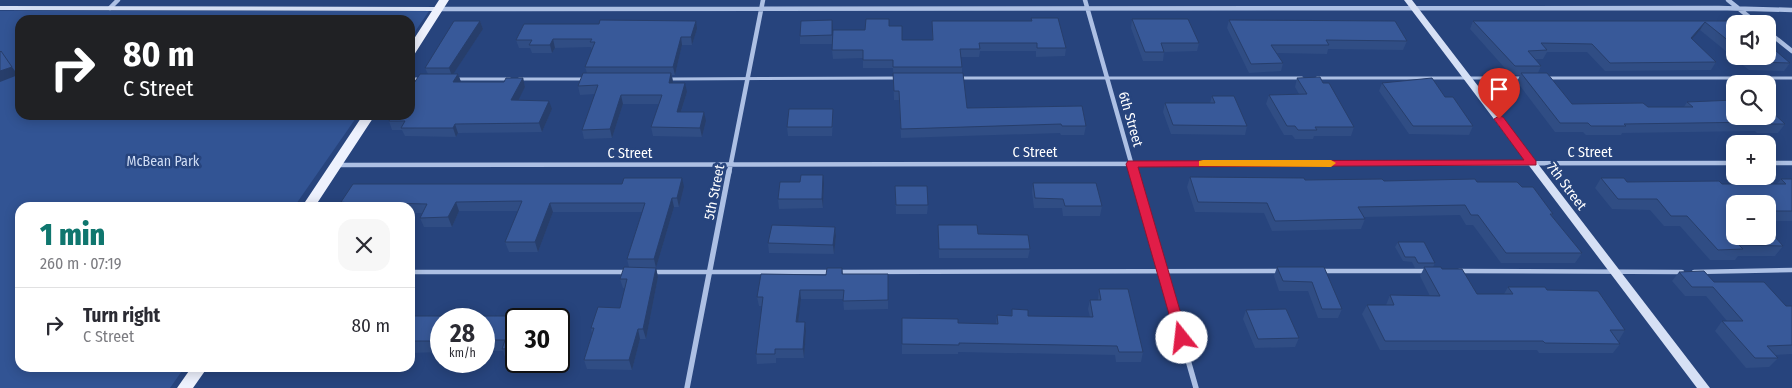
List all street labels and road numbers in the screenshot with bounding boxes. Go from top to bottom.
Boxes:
street label: 6th Street [1115,90,1147,149]
street label: C Street [1013,144,1058,161]
street label: C Street [1568,144,1613,161]
street label: C Street [608,145,653,162]
street label: 7th Street [1543,159,1590,214]
street label: 5th Street [701,163,728,221]

